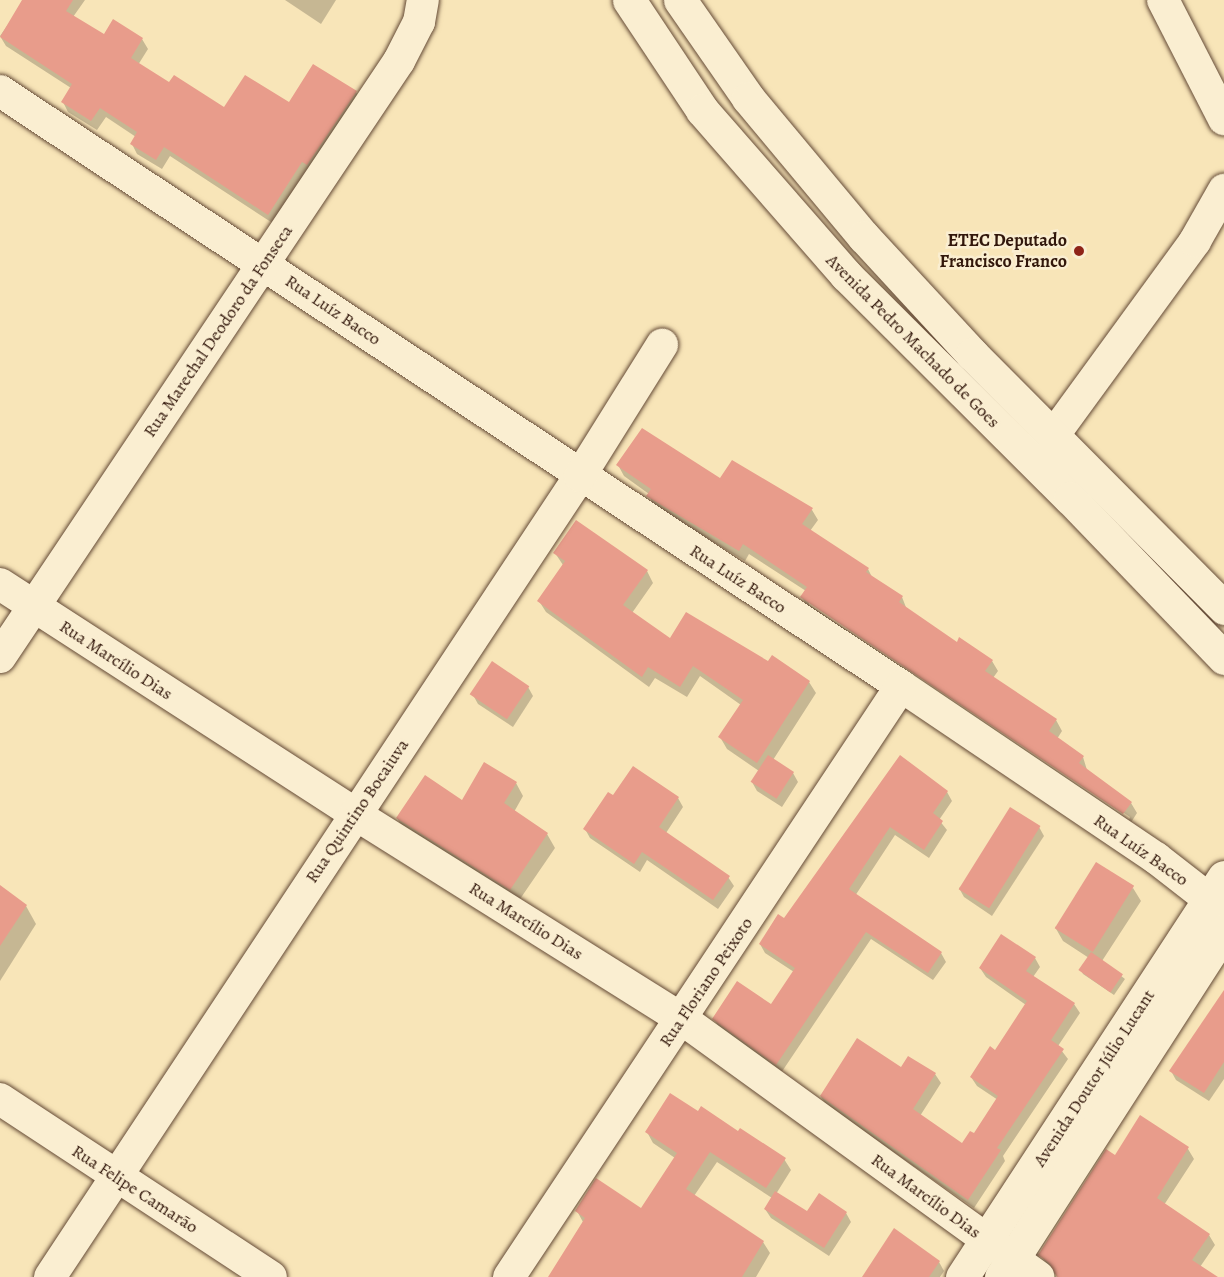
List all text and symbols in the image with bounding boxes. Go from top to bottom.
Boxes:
street label: Rua Marechal Deodoro da Fonseca [139,221,297,441]
place label: ETEC Deputado Francisco Franco [940,230,1067,272]
marker: ETEC Deputado Francisco Franco [1072,244,1086,258]
street label: Avenida Pedro Machado de Goes [822,250,1004,432]
street label: Rua Luíz Bacco [281,270,385,350]
street label: Rua Luíz Bacco [686,540,790,618]
street label: Rua Marcílio Dias [55,615,177,705]
street label: Rua Quintino Bocaiuva [301,735,413,887]
street label: Rua Luíz Bacco [1089,809,1193,891]
street label: Rua Marcílio Dias [465,877,587,965]
street label: Rua Floriano Peixoto [655,913,757,1051]
street label: Avenida Doutor Júlio Lucant [1029,985,1159,1171]
street label: Rua Felipe Camarão [68,1140,202,1238]
street label: Rua Marcílio Dias [867,1149,985,1243]

